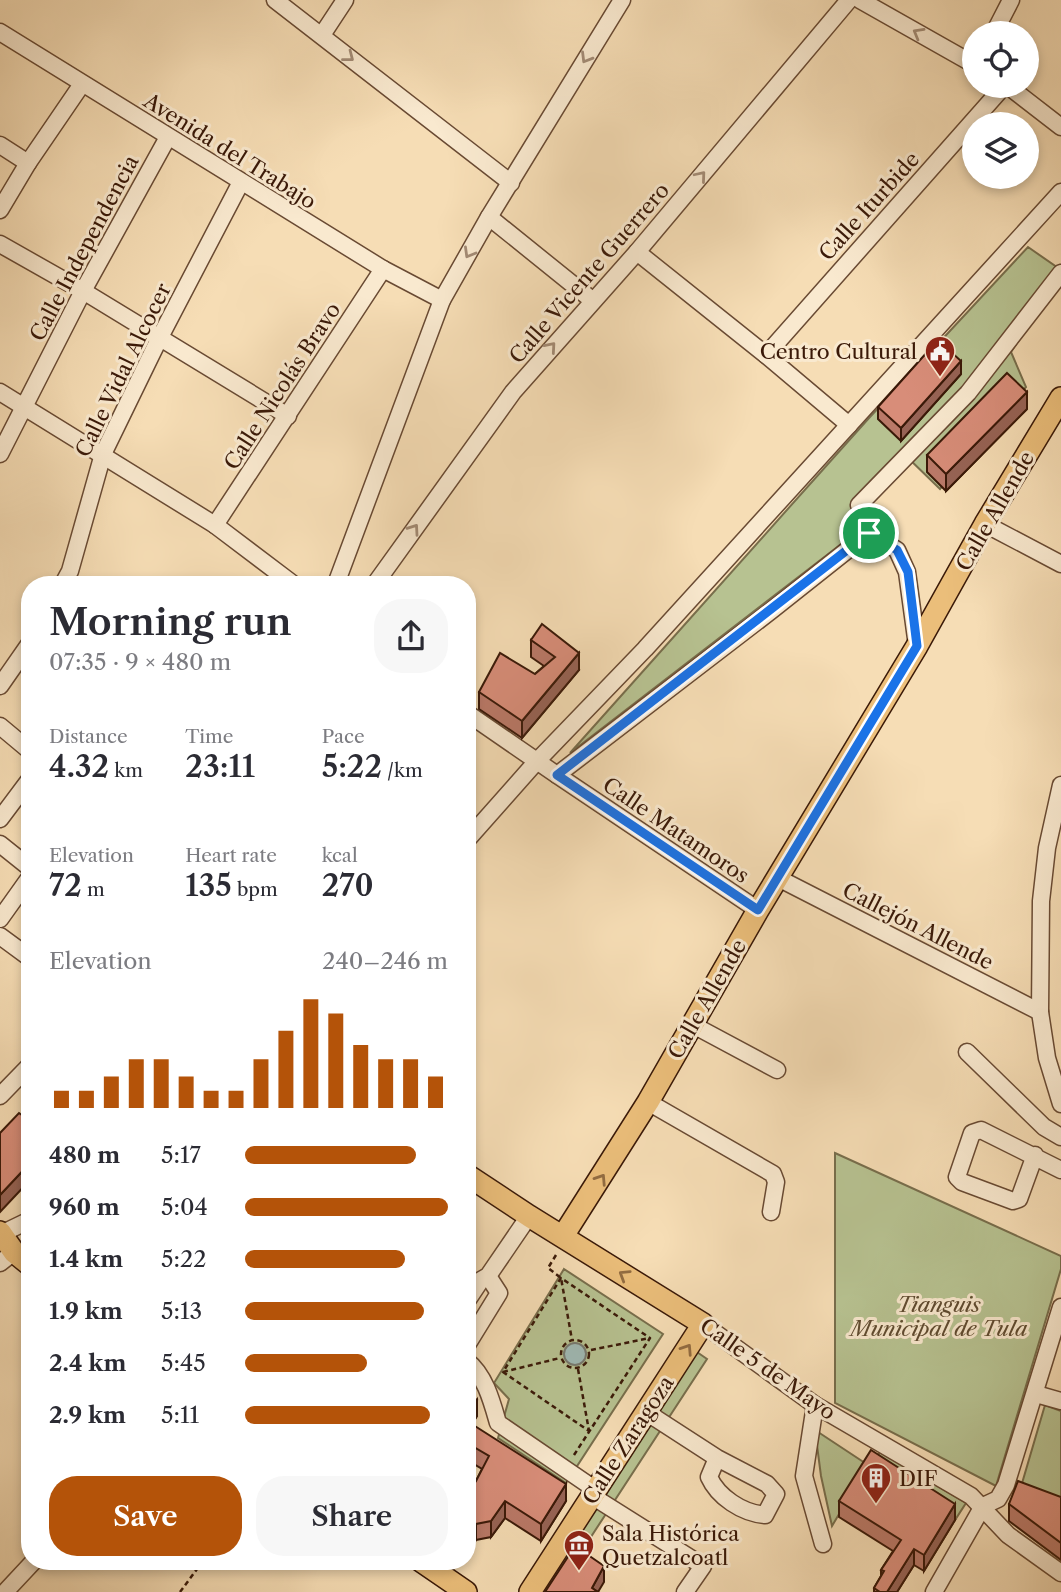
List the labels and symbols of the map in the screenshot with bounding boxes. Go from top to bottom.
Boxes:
one-way arrow [912,28,925,41]
one-way arrow [341,48,353,61]
one-way arrow [582,51,595,64]
street label: Avenida del Trabajo [138,87,321,214]
street label: Calle Iturbide [814,147,924,265]
street label: Calle Independencia [24,150,144,345]
one-way arrow [693,171,705,184]
street label: Calle Vicente Guerrero [504,178,674,368]
one-way arrow [464,246,477,258]
street label: Calle Vidal Alcocer [70,279,176,461]
street label: Calle Nicolás Bravo [219,298,345,474]
public building icon: Centro Cultural [923,334,957,378]
place label: Centro Cultural [760,339,917,364]
one-way arrow [543,343,555,356]
street label: Calle Allende [951,447,1039,575]
pin [839,503,899,563]
one-way arrow [406,524,418,537]
street label: Calle Matamoros [598,772,754,888]
street label: Callejón Allende [838,877,998,975]
street label: Calle Allende [663,935,751,1063]
one-way arrow [592,1174,605,1187]
one-way arrow [619,1270,632,1283]
park label: Tianguis Municipal de Tula [847,1292,1028,1341]
street label: Calle 5 de Mayo [695,1313,841,1425]
one-way arrow [678,1344,691,1357]
street label: Calle Zaragoza [577,1370,679,1509]
building icon: DIF [859,1461,893,1505]
place label: DIF [899,1466,938,1491]
place label: Sala Histórica Quetzalcoatl [602,1521,740,1570]
museum icon: Sala Histórica Quetzalcoatl [562,1528,596,1572]

